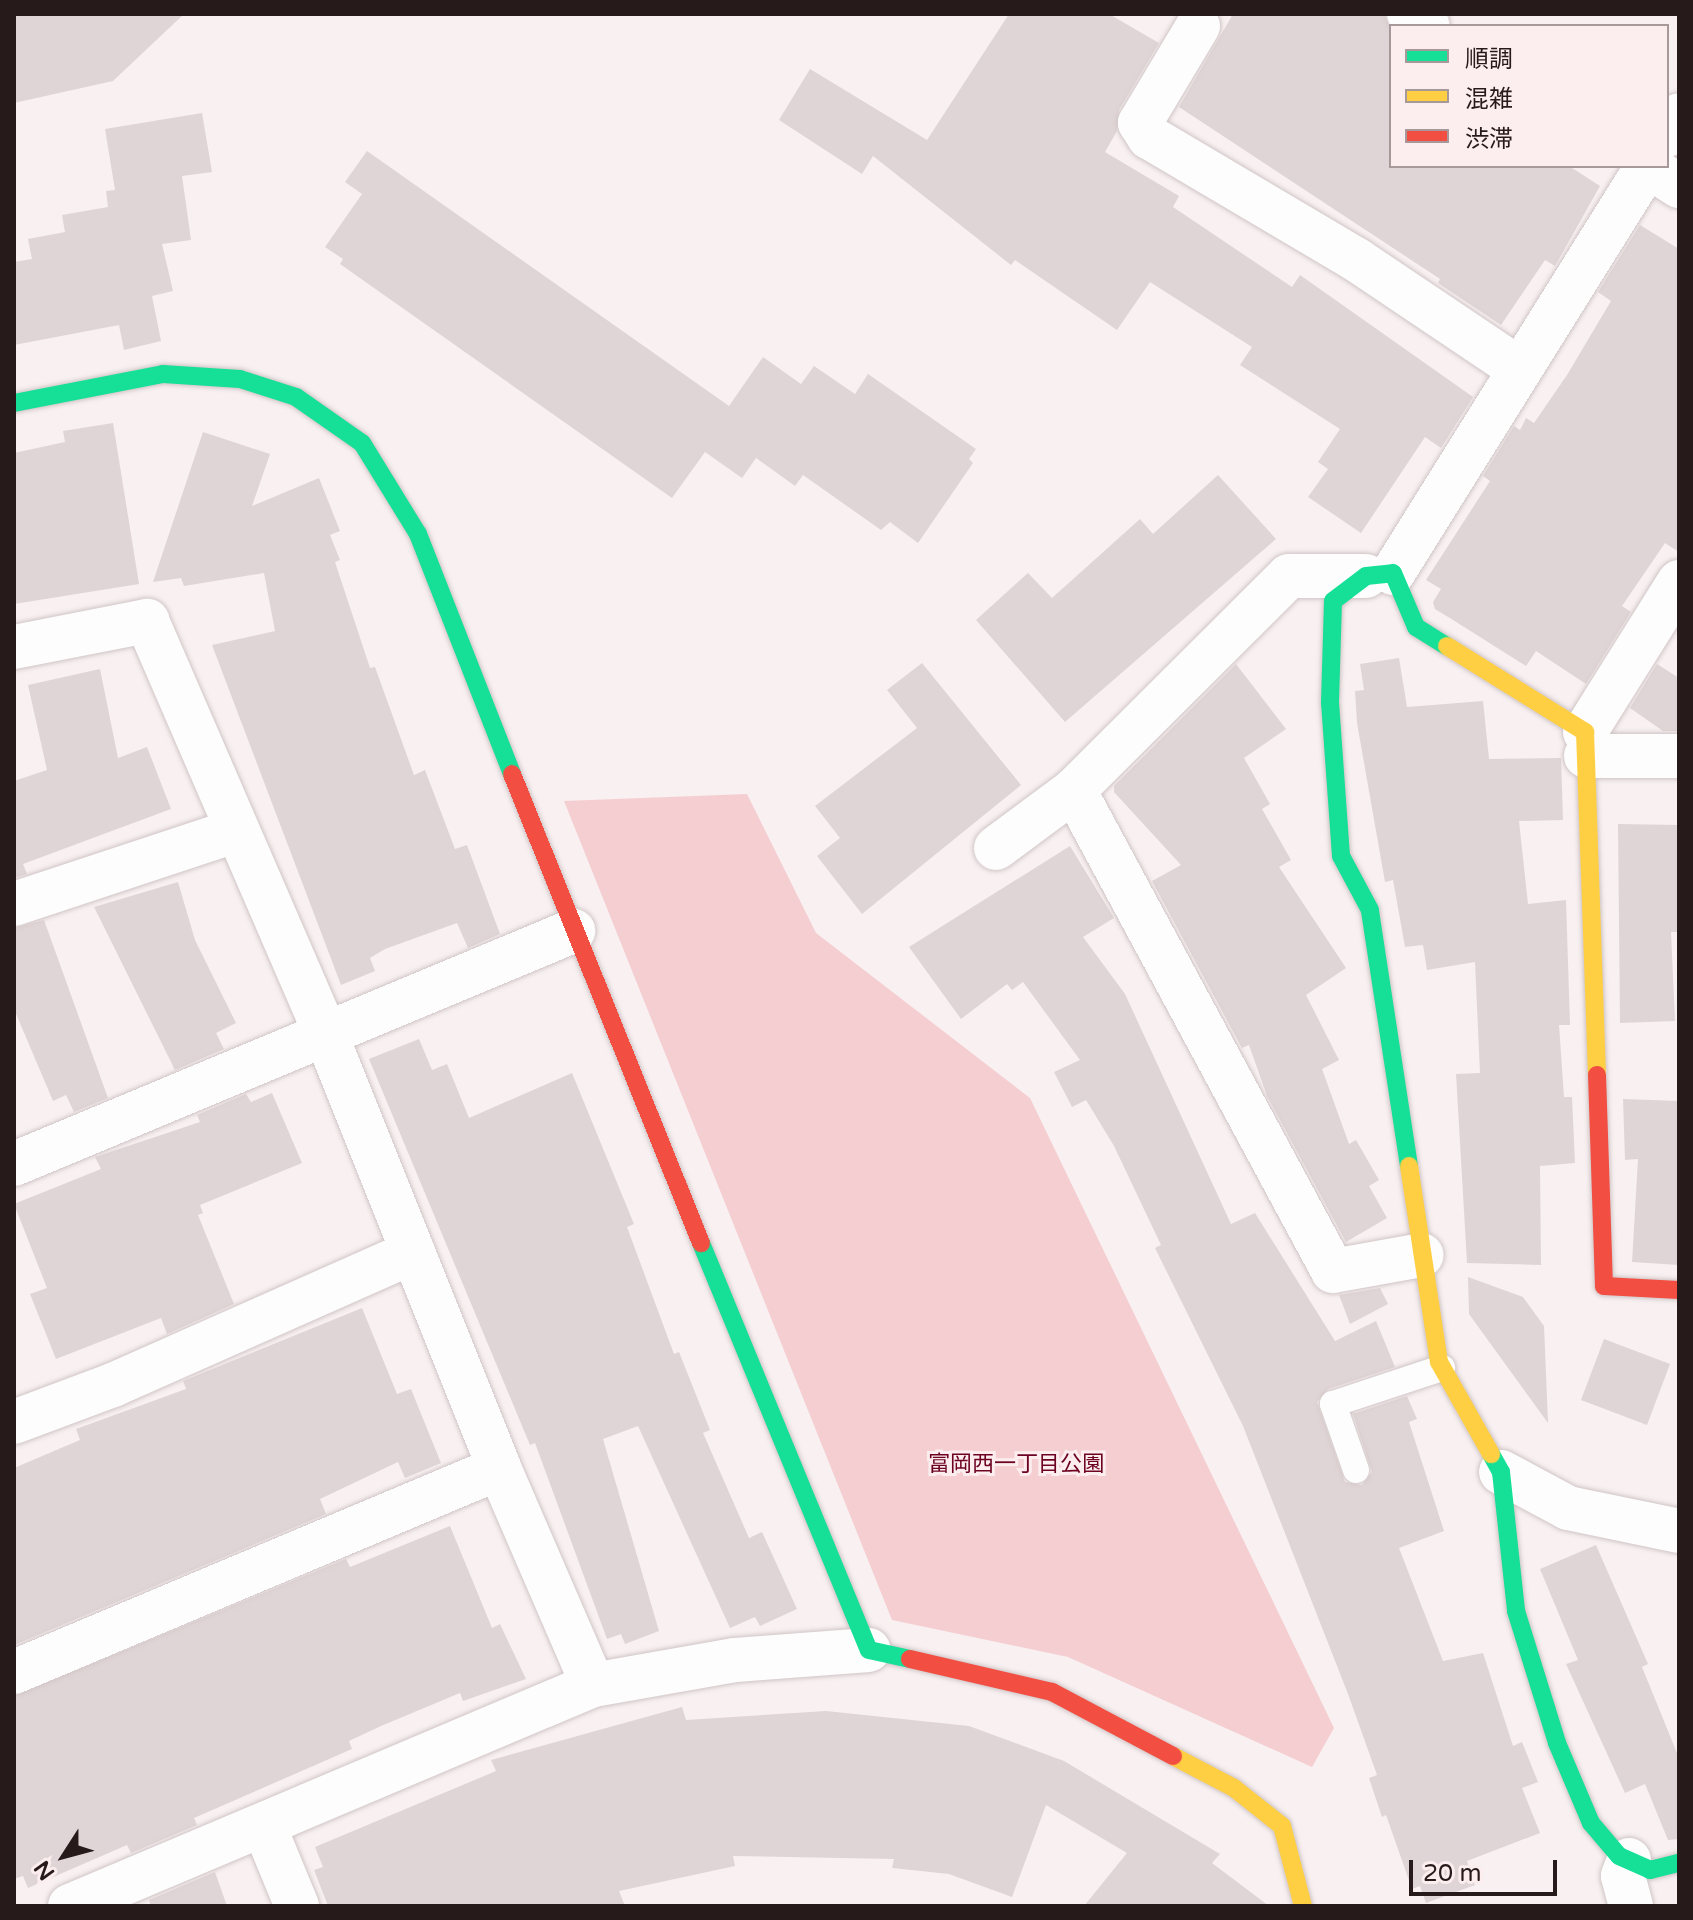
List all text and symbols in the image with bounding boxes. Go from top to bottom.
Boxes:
legend [1389,24,1669,168]
text: 順調 [1465,45,1513,74]
text: 混雑 [1465,85,1513,114]
text: 渋滞 [1465,125,1513,154]
park label: 富岡西一丁目公園 [928,1452,1104,1478]
north arrow [24,1816,104,1896]
scale bar [1413,1844,1561,1894]
text: N [29,1855,60,1885]
text: 20 m [1423,1859,1481,1888]

